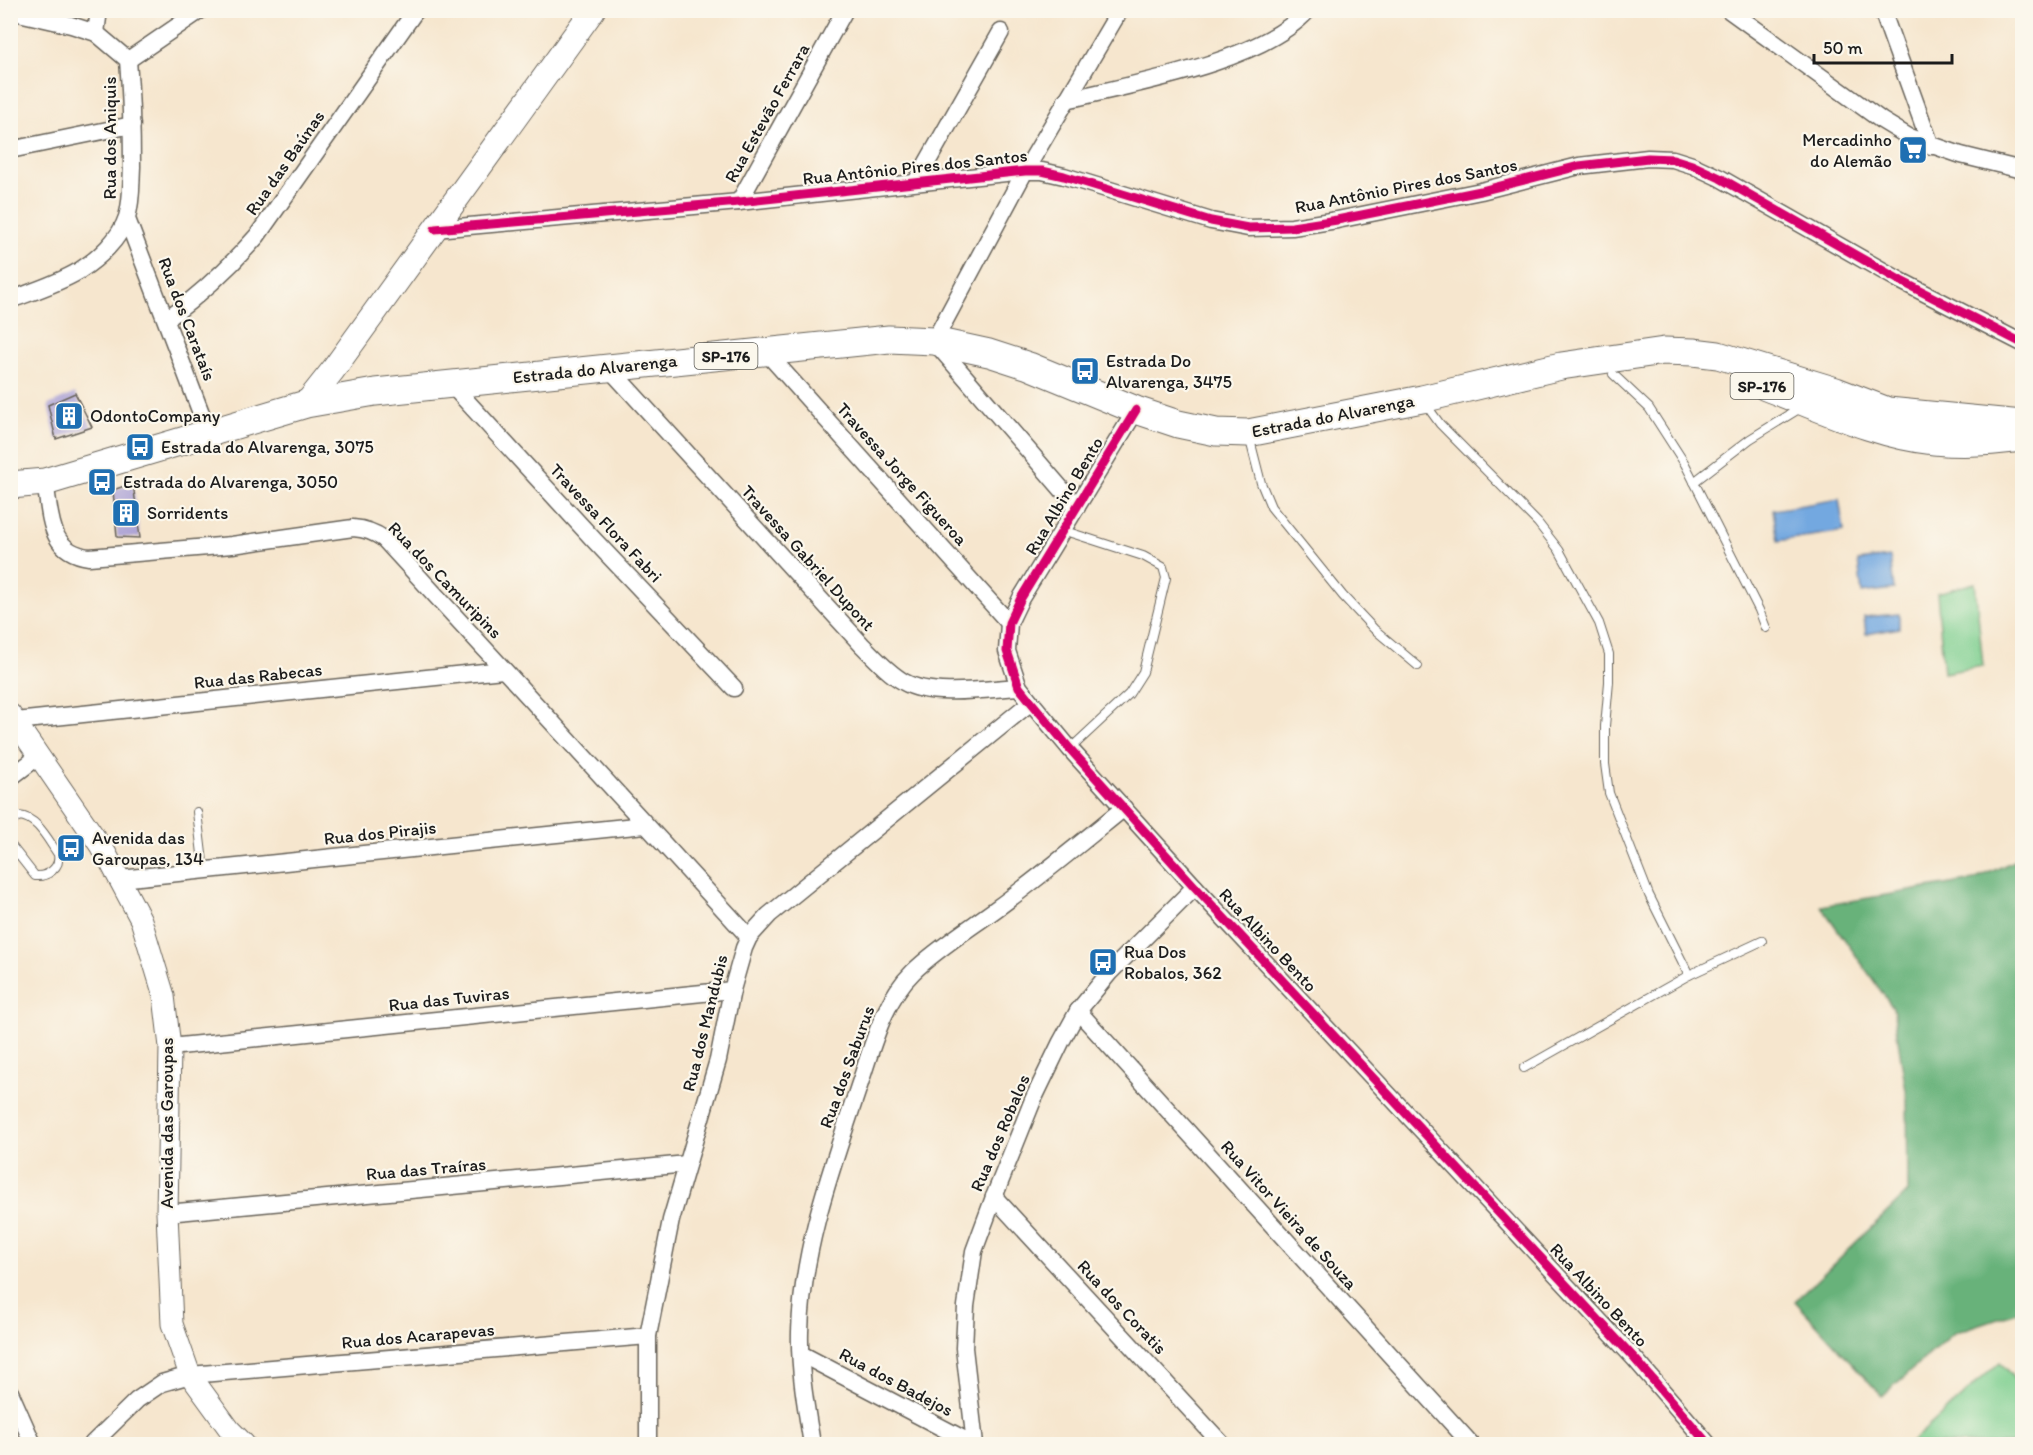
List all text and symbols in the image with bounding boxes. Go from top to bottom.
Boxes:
scale bar [1814,27,1952,65]
text: 50 m [1823,37,1863,59]
street label: Rua Estevão Ferrara [720,39,815,186]
street label: Rua dos Aniquis [99,77,121,199]
street label: Rua das Baúnas [241,106,329,220]
place label: Mercadinho do Alemão [1802,129,1892,172]
supermarket icon: Mercadinho do Alemão [1897,134,1929,166]
street label: Rua Antônio Pires dos Santos [801,144,1029,190]
street label: Rua Antônio Pires dos Santos [1293,154,1519,218]
street label: Rua dos Carataís [153,254,221,384]
road number: SP-176 [694,343,758,369]
street label: Estrada do Alvarenga [512,349,679,389]
place label: Estrada Do Alvarenga, 3475 [1106,350,1232,393]
bus stop icon: Estrada Do Alvarenga, 3475 [1069,355,1101,387]
road number: SP-176 [1730,373,1794,399]
street label: Estrada do Alvarenga [1250,389,1417,443]
street label: Travessa Jorge Figueroa [832,398,972,551]
building icon: OdontoCompany [53,400,85,432]
place label: OdontoCompany [90,405,221,427]
bus stop icon: Estrada do Alvarenga, 3075 [124,431,156,463]
street label: Rua Albino Bento [1020,433,1108,559]
place label: Estrada do Alvarenga, 3075 [161,436,374,458]
street label: Travessa Flora Fabri [545,459,667,587]
bus stop icon: Estrada do Alvarenga, 3050 [86,466,118,498]
place label: Estrada do Alvarenga, 3050 [123,471,338,493]
street label: Travessa Gabriel Dupont [736,480,880,636]
building icon: Sorridents [110,497,142,529]
place label: Sorridents [147,502,228,524]
street label: Rua dos Camuripins [384,517,506,643]
street label: Rua das Rabecas [193,658,323,694]
street label: Rua dos Pirajis [323,816,437,850]
place label: Avenida das Garoupas, 134 [92,827,204,870]
bus stop icon: Avenida das Garoupas, 134 [55,832,87,864]
street label: Rua Albino Bento [1214,884,1322,996]
place label: Rua Dos Robalos, 362 [1124,941,1222,984]
bus stop icon: Rua Dos Robalos, 362 [1087,946,1119,978]
street label: Rua dos Mandubis [677,952,733,1094]
street label: Rua das Tuviras [388,982,510,1016]
street label: Rua dos Saburus [815,1003,879,1131]
street label: Avenida das Garoupas [156,1038,178,1208]
street label: Rua dos Robalos [965,1071,1035,1195]
street label: Rua Vitor Vieira de Souza [1216,1136,1362,1295]
street label: Rua das Traíras [365,1153,487,1185]
street label: Rua Albino Bento [1545,1239,1653,1351]
street label: Rua dos Coratis [1073,1255,1171,1359]
street label: Rua dos Acarapevas [341,1318,495,1354]
street label: Rua dos Badejos [835,1343,957,1421]

